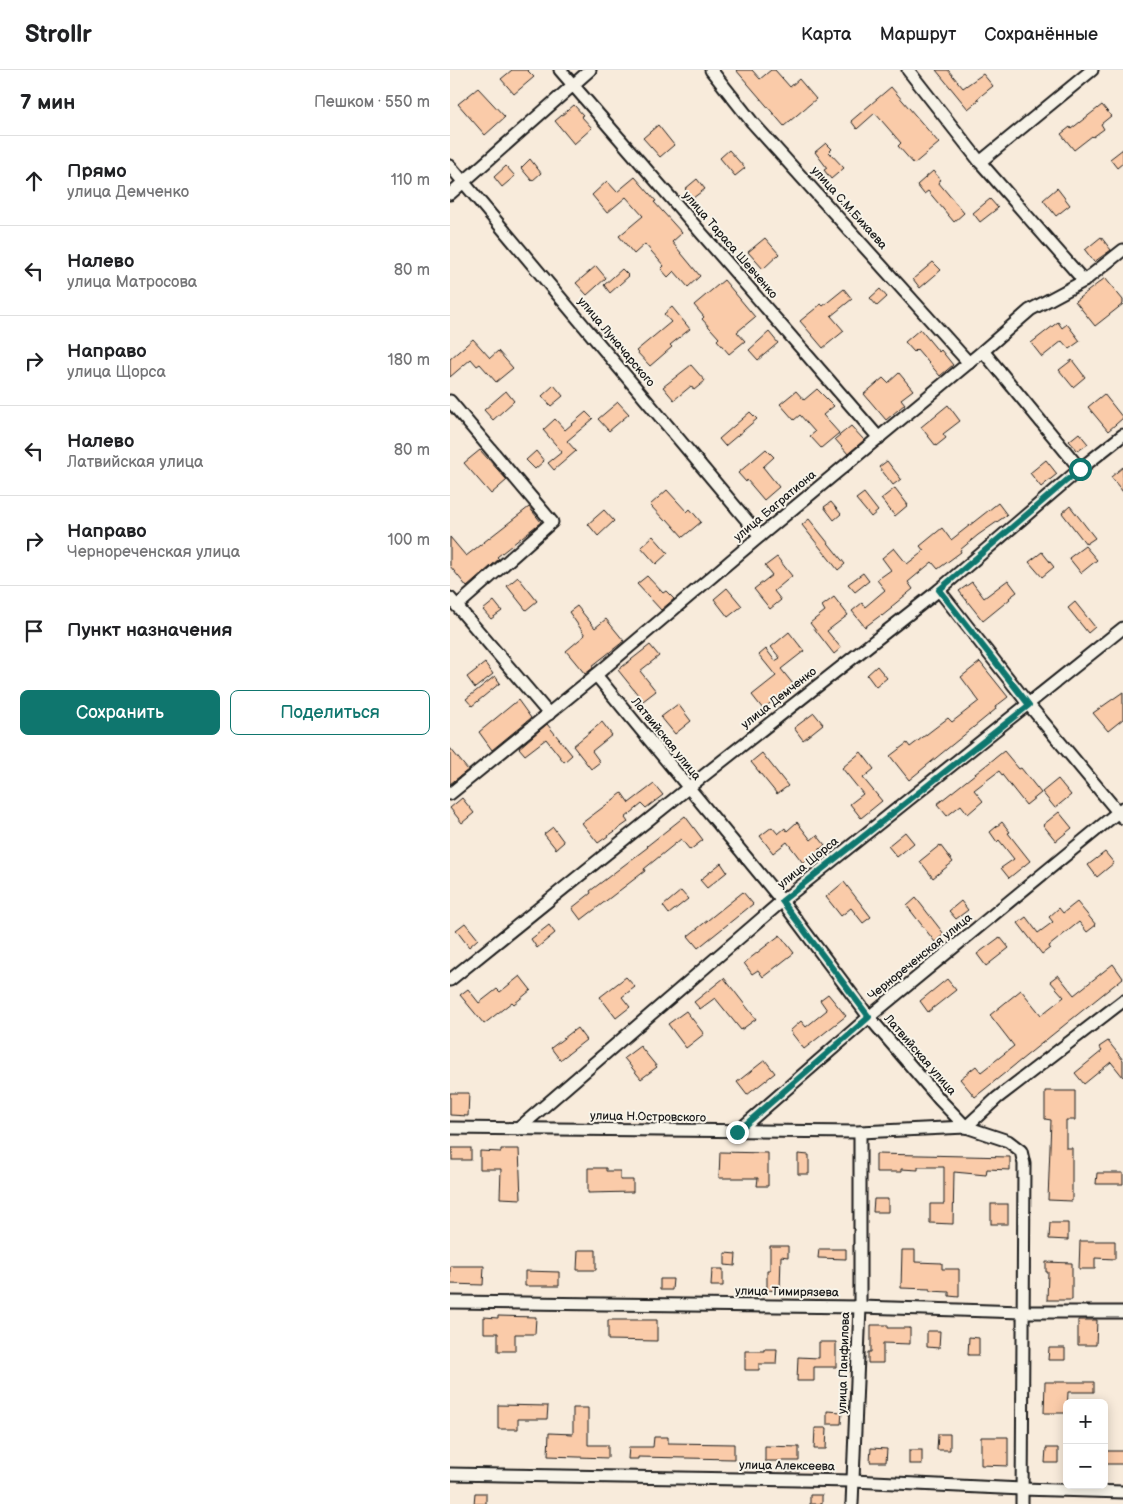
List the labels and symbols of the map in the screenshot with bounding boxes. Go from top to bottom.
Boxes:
street label: улица С.М.Бихаева [808,163,890,253]
street label: улица Тараса Шевченко [679,188,781,302]
street label: улица Луначарского [574,294,658,390]
route start [1069,458,1092,481]
street label: улица Багратиона [731,467,819,545]
street label: улица Демченко [738,664,820,732]
street label: Латвийская улица [627,694,704,784]
street label: улица Щорса [774,834,842,892]
street label: Чернореченская улица [865,910,975,1004]
street label: Латвийская улица [880,1011,959,1099]
street label: улица Н.Островского [590,1108,706,1126]
route end [726,1121,749,1144]
street label: улица Тимирязева [735,1284,839,1300]
street label: улица Панфилова [835,1312,853,1414]
street label: улица Алексеева [739,1458,835,1474]

